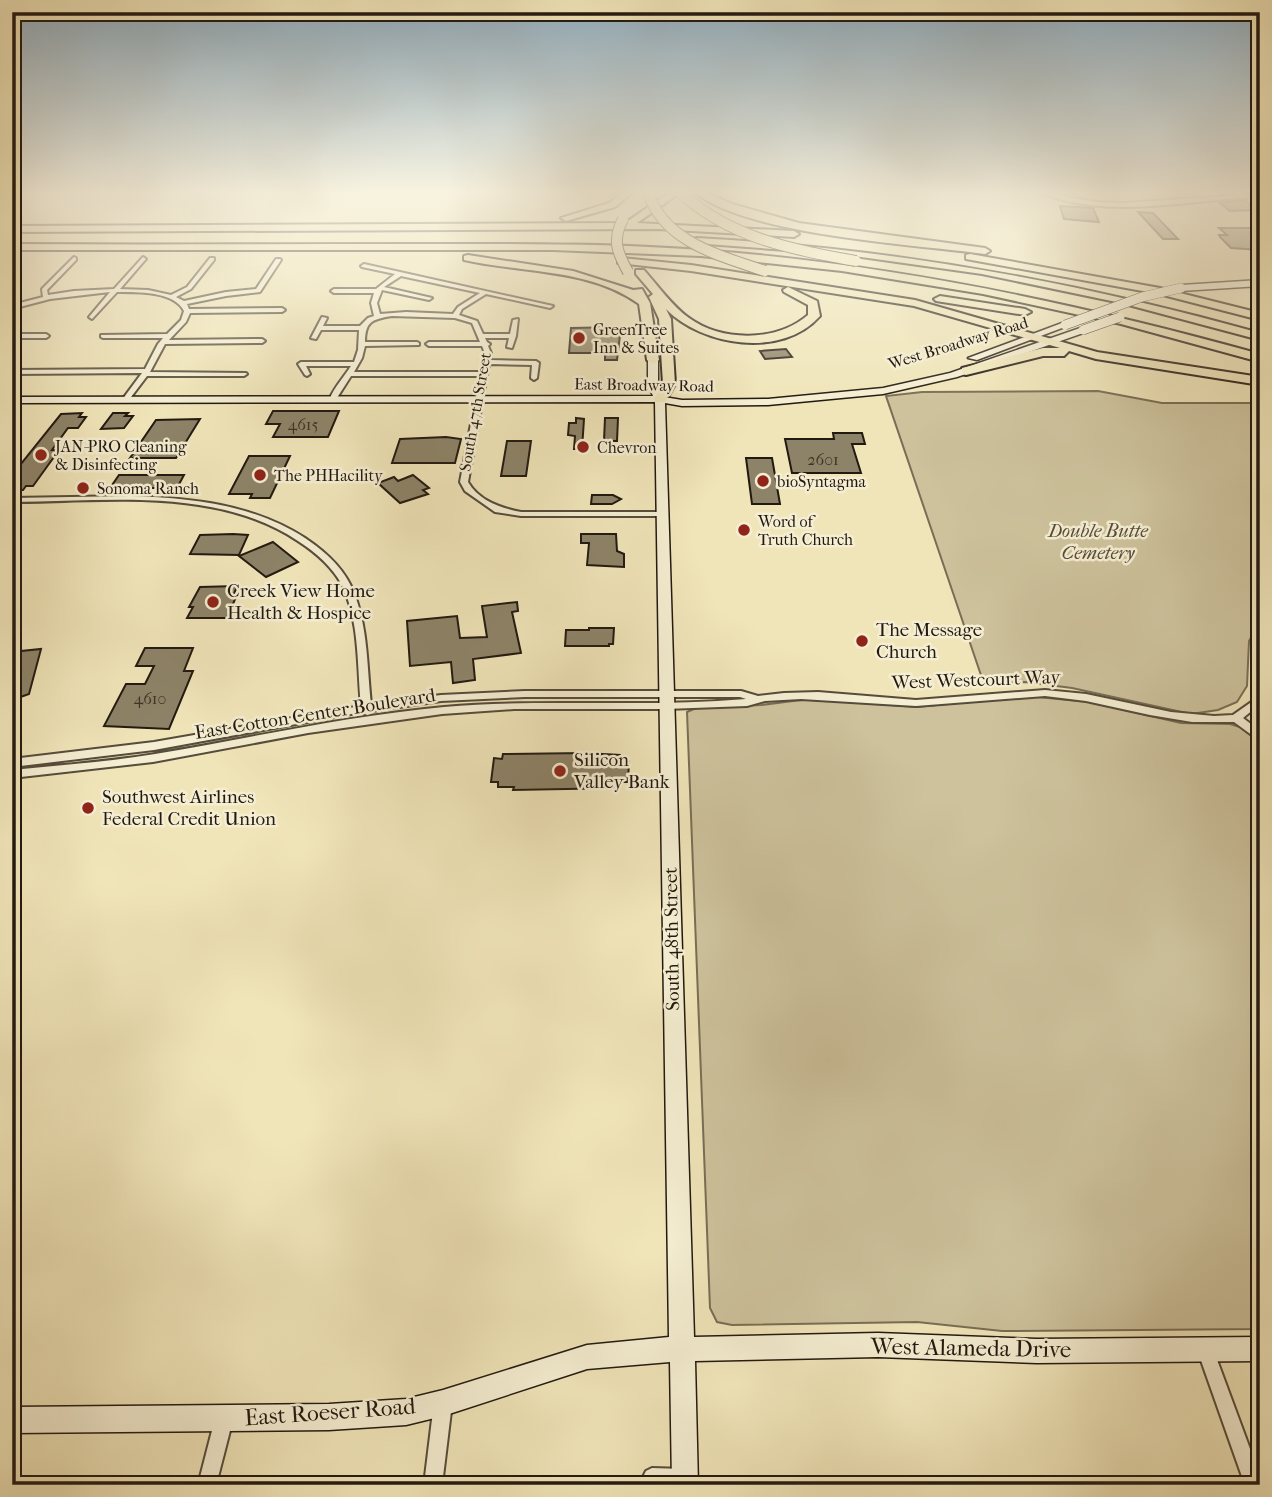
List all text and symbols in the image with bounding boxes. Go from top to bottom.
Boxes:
street label: West Broadway Road [885,313,1031,374]
place label: GreenTree Inn & Suites [593,320,679,357]
marker: GreenTree Inn & Suites [571,330,587,346]
street label: South 47th Street [455,351,495,473]
street label: East Broadway Road [574,374,714,396]
house number: 4615 [288,415,318,434]
place label: JAN-PRO Cleaning & Disinfecting [53,437,187,474]
place label: Chevron [597,438,657,457]
marker: Chevron [575,439,591,455]
marker: JAN-PRO Cleaning & Disinfecting [33,447,49,463]
house number: 2601 [807,450,839,469]
place label: The PHHacility [274,466,383,485]
marker: The PHHacility [252,467,268,483]
place label: bioSyntagma [776,472,867,491]
marker: bioSyntagma [755,473,771,489]
place label: Sonoma Ranch [97,479,199,498]
marker: Sonoma Ranch [75,480,91,496]
place label: Word of Truth Church [757,512,853,549]
park label: Double Butte Cemetery [1046,520,1149,564]
marker: Word of Truth Church [736,522,752,538]
place label: Creek View Home Health & Hospice [227,580,375,624]
marker: Creek View Home Health & Hospice [205,594,221,610]
place label: The Message Church [876,619,982,663]
marker: The Message Church [854,633,870,649]
street label: West Westcourt Way [890,666,1062,694]
street label: East Cotton Center Boulevard [193,684,438,744]
house number: 4610 [134,689,166,708]
place label: Silicon Valley Bank [573,749,670,793]
marker: Silicon Valley Bank [552,763,568,779]
place label: Southwest Airlines Federal Credit Union [102,786,276,830]
marker: Southwest Airlines Federal Credit Union [80,800,96,816]
street label: South 48th Street [660,867,684,1011]
street label: West Alameda Drive [869,1333,1072,1363]
street label: East Roeser Road [244,1393,417,1431]

